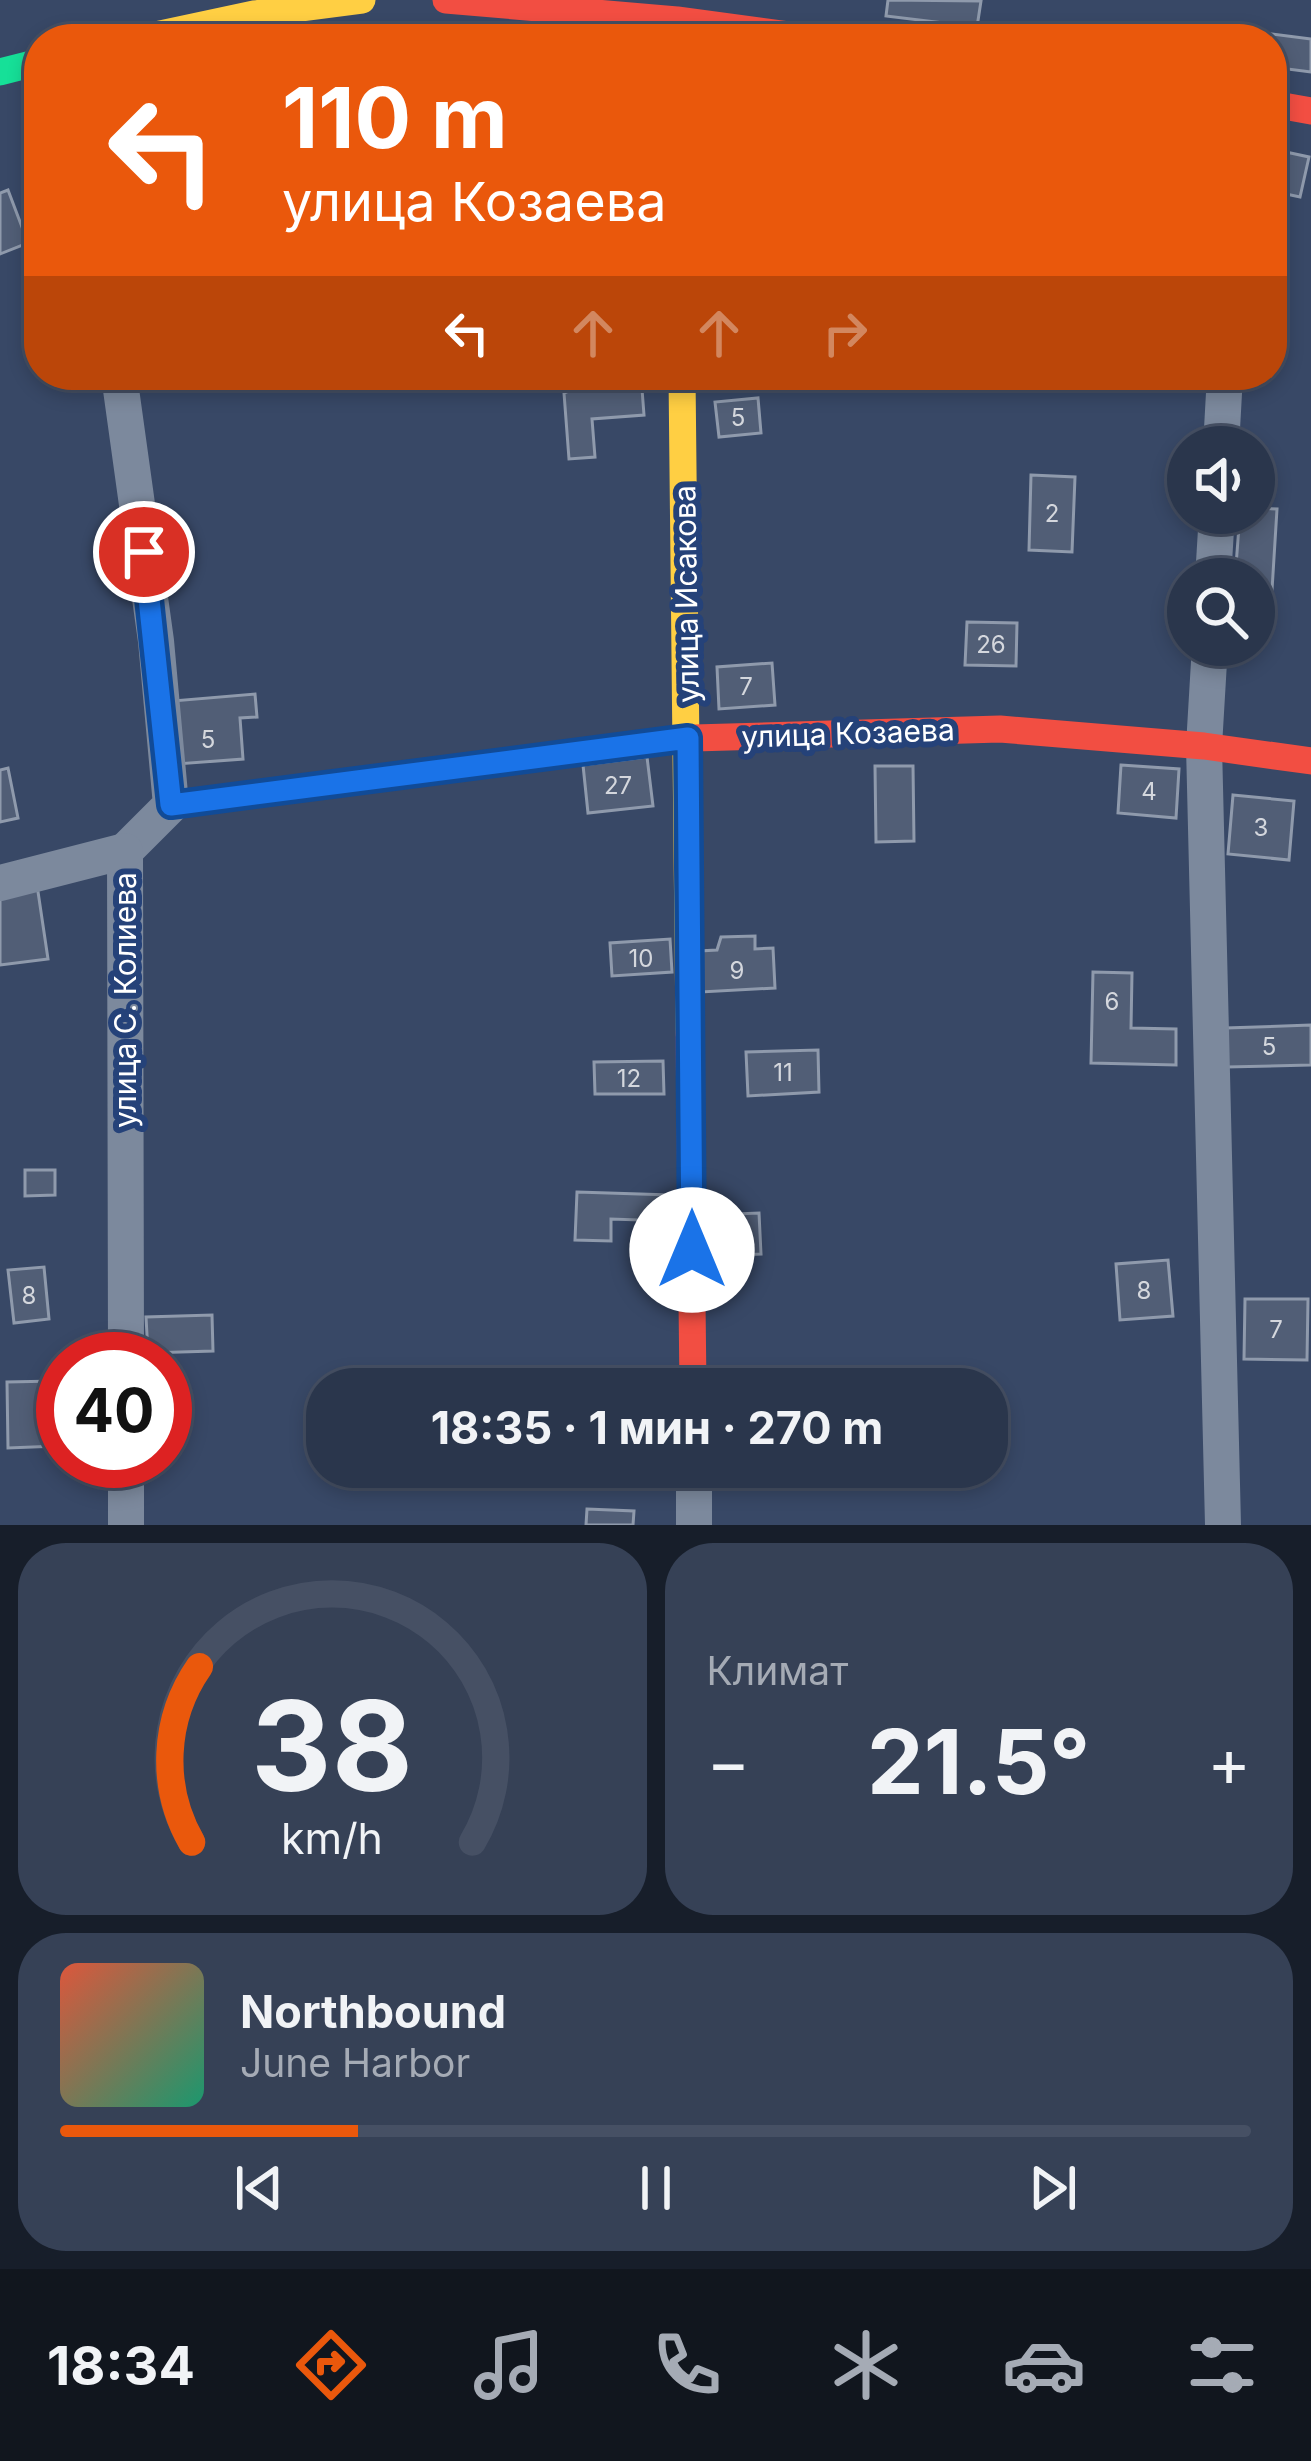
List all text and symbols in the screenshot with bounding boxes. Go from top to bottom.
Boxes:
text: 110 m [282,67,508,168]
icon: left [84,72,240,228]
text: улица Козаева [282,169,667,234]
icon: left [434,300,500,366]
icon: ahead [560,300,626,366]
icon: ahead [686,300,752,366]
icon: right [812,300,878,366]
house number: 5 [731,403,745,432]
map controls [1167,426,1275,666]
button: sound [1167,426,1275,534]
street label: улица Исакова [666,485,706,703]
house number: 2 [1045,499,1059,528]
pin [93,501,195,603]
icon: arrive [111,519,177,585]
button: search [1167,558,1275,666]
house number: 26 [976,630,1006,659]
house number: 7 [739,672,753,701]
street label: улица Козаева [741,711,955,755]
house number: 5 [201,725,215,754]
house number: 27 [604,771,632,800]
house number: 4 [1141,777,1157,806]
house number: 3 [1254,813,1268,842]
street label: улица С. Колиева [107,872,143,1128]
house number: 10 [629,944,653,973]
house number: 9 [730,956,744,985]
house number: 6 [1105,987,1119,1016]
house number: 5 [1262,1032,1276,1061]
house number: 11 [773,1058,793,1087]
house number: 12 [617,1064,641,1093]
position arrow [629,1187,755,1313]
house number: 8 [1137,1276,1151,1305]
house number: 8 [22,1281,36,1310]
house number: 7 [1269,1315,1283,1344]
speed limit sign: 40 [36,1332,192,1488]
text: 18:35 · 1 мин · 270 m [431,1400,883,1455]
text: Климат [707,1647,848,1694]
text: 38 [251,1670,413,1821]
text: 21.5° [867,1707,1090,1816]
text: − [707,1722,750,1802]
text: + [1207,1722,1251,1802]
text: km/h [281,1812,383,1864]
text: Northbound [240,1984,506,2039]
text: June Harbor [240,2039,470,2086]
icon: previous [226,2155,292,2221]
icon: pause [623,2155,689,2221]
icon: next [1020,2155,1086,2221]
icon: directions [289,2323,373,2407]
icon: music [467,2323,551,2407]
icon: phone [645,2323,729,2407]
icon: climate [824,2323,908,2407]
icon: car [1002,2323,1086,2407]
icon: filters [1180,2323,1264,2407]
text: 18:34 [47,2333,195,2398]

